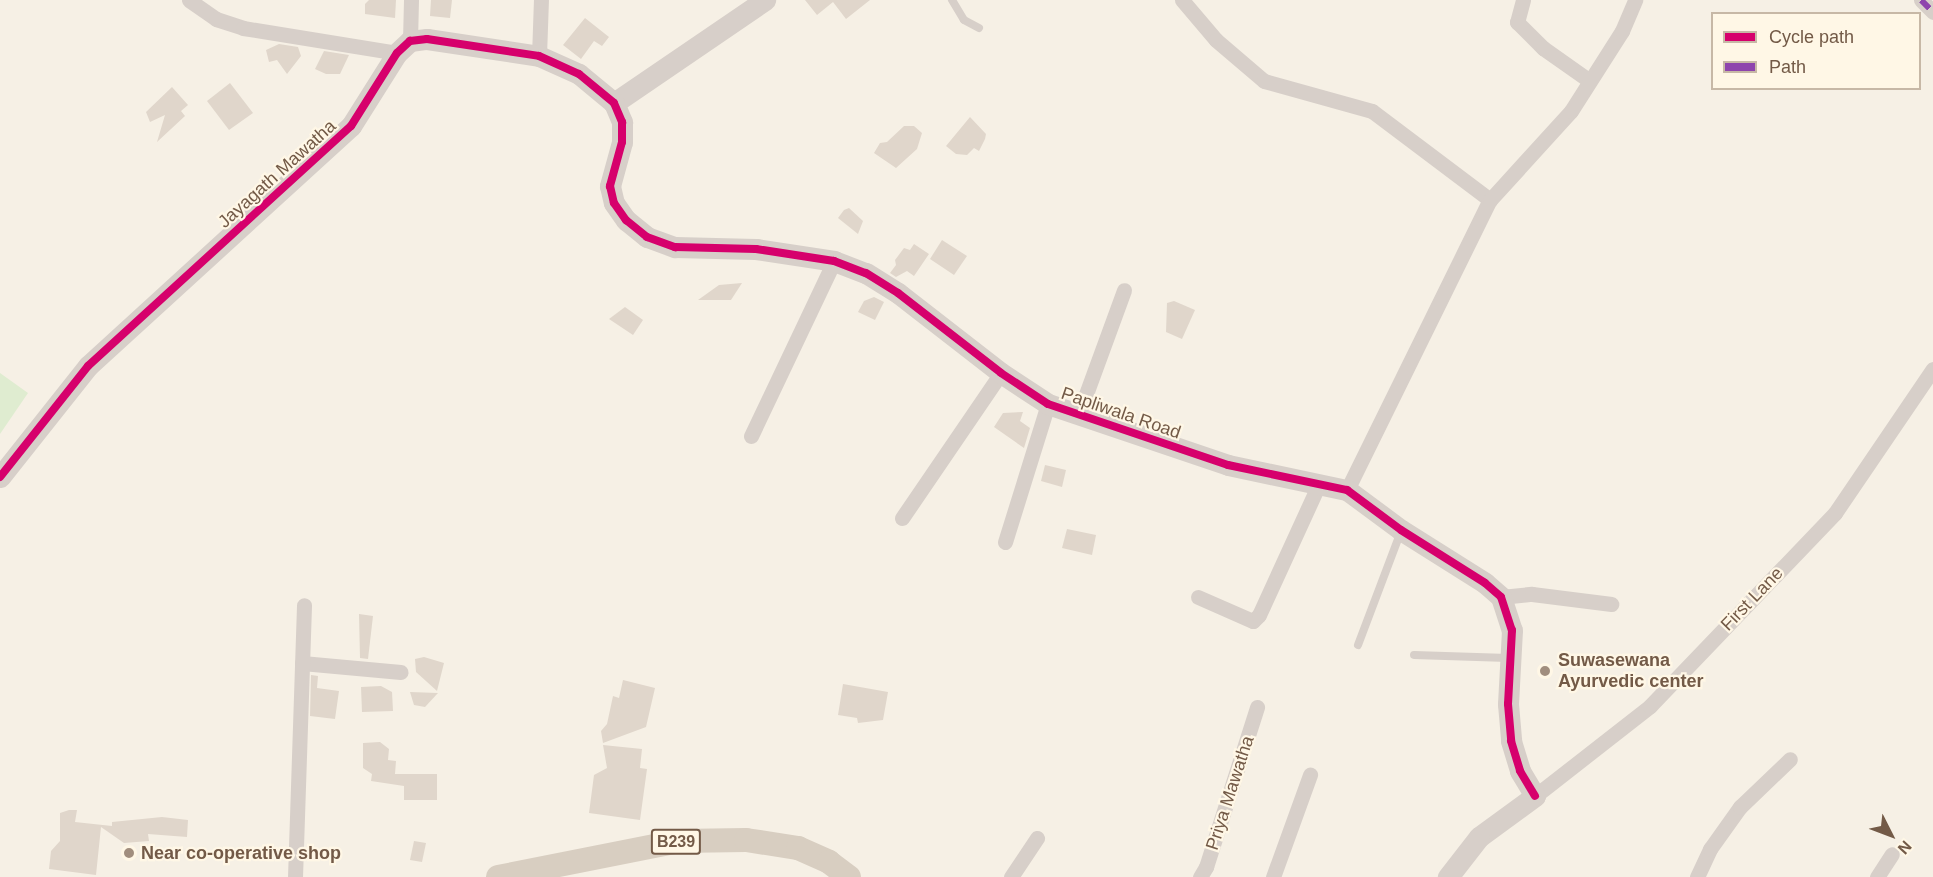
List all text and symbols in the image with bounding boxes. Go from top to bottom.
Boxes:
legend [1711,12,1921,90]
text: Cycle path [1769,27,1854,47]
text: Path [1769,57,1806,77]
street label: Jayagath Mawatha [214,115,340,233]
street label: Papliwala Road [1058,382,1184,444]
street label: First Lane [1716,563,1788,635]
place label: Suwasewana Ayurvedic center [1558,650,1703,692]
marker: Suwasewana Ayurvedic center [1536,662,1554,680]
street label: Priya Mawatha [1201,733,1259,853]
north arrow [1861,805,1921,865]
road number: B239 [650,829,702,855]
text: N [1895,837,1915,857]
place label: Near co-operative shop [141,842,341,864]
marker: Near co-operative shop [122,846,136,860]

